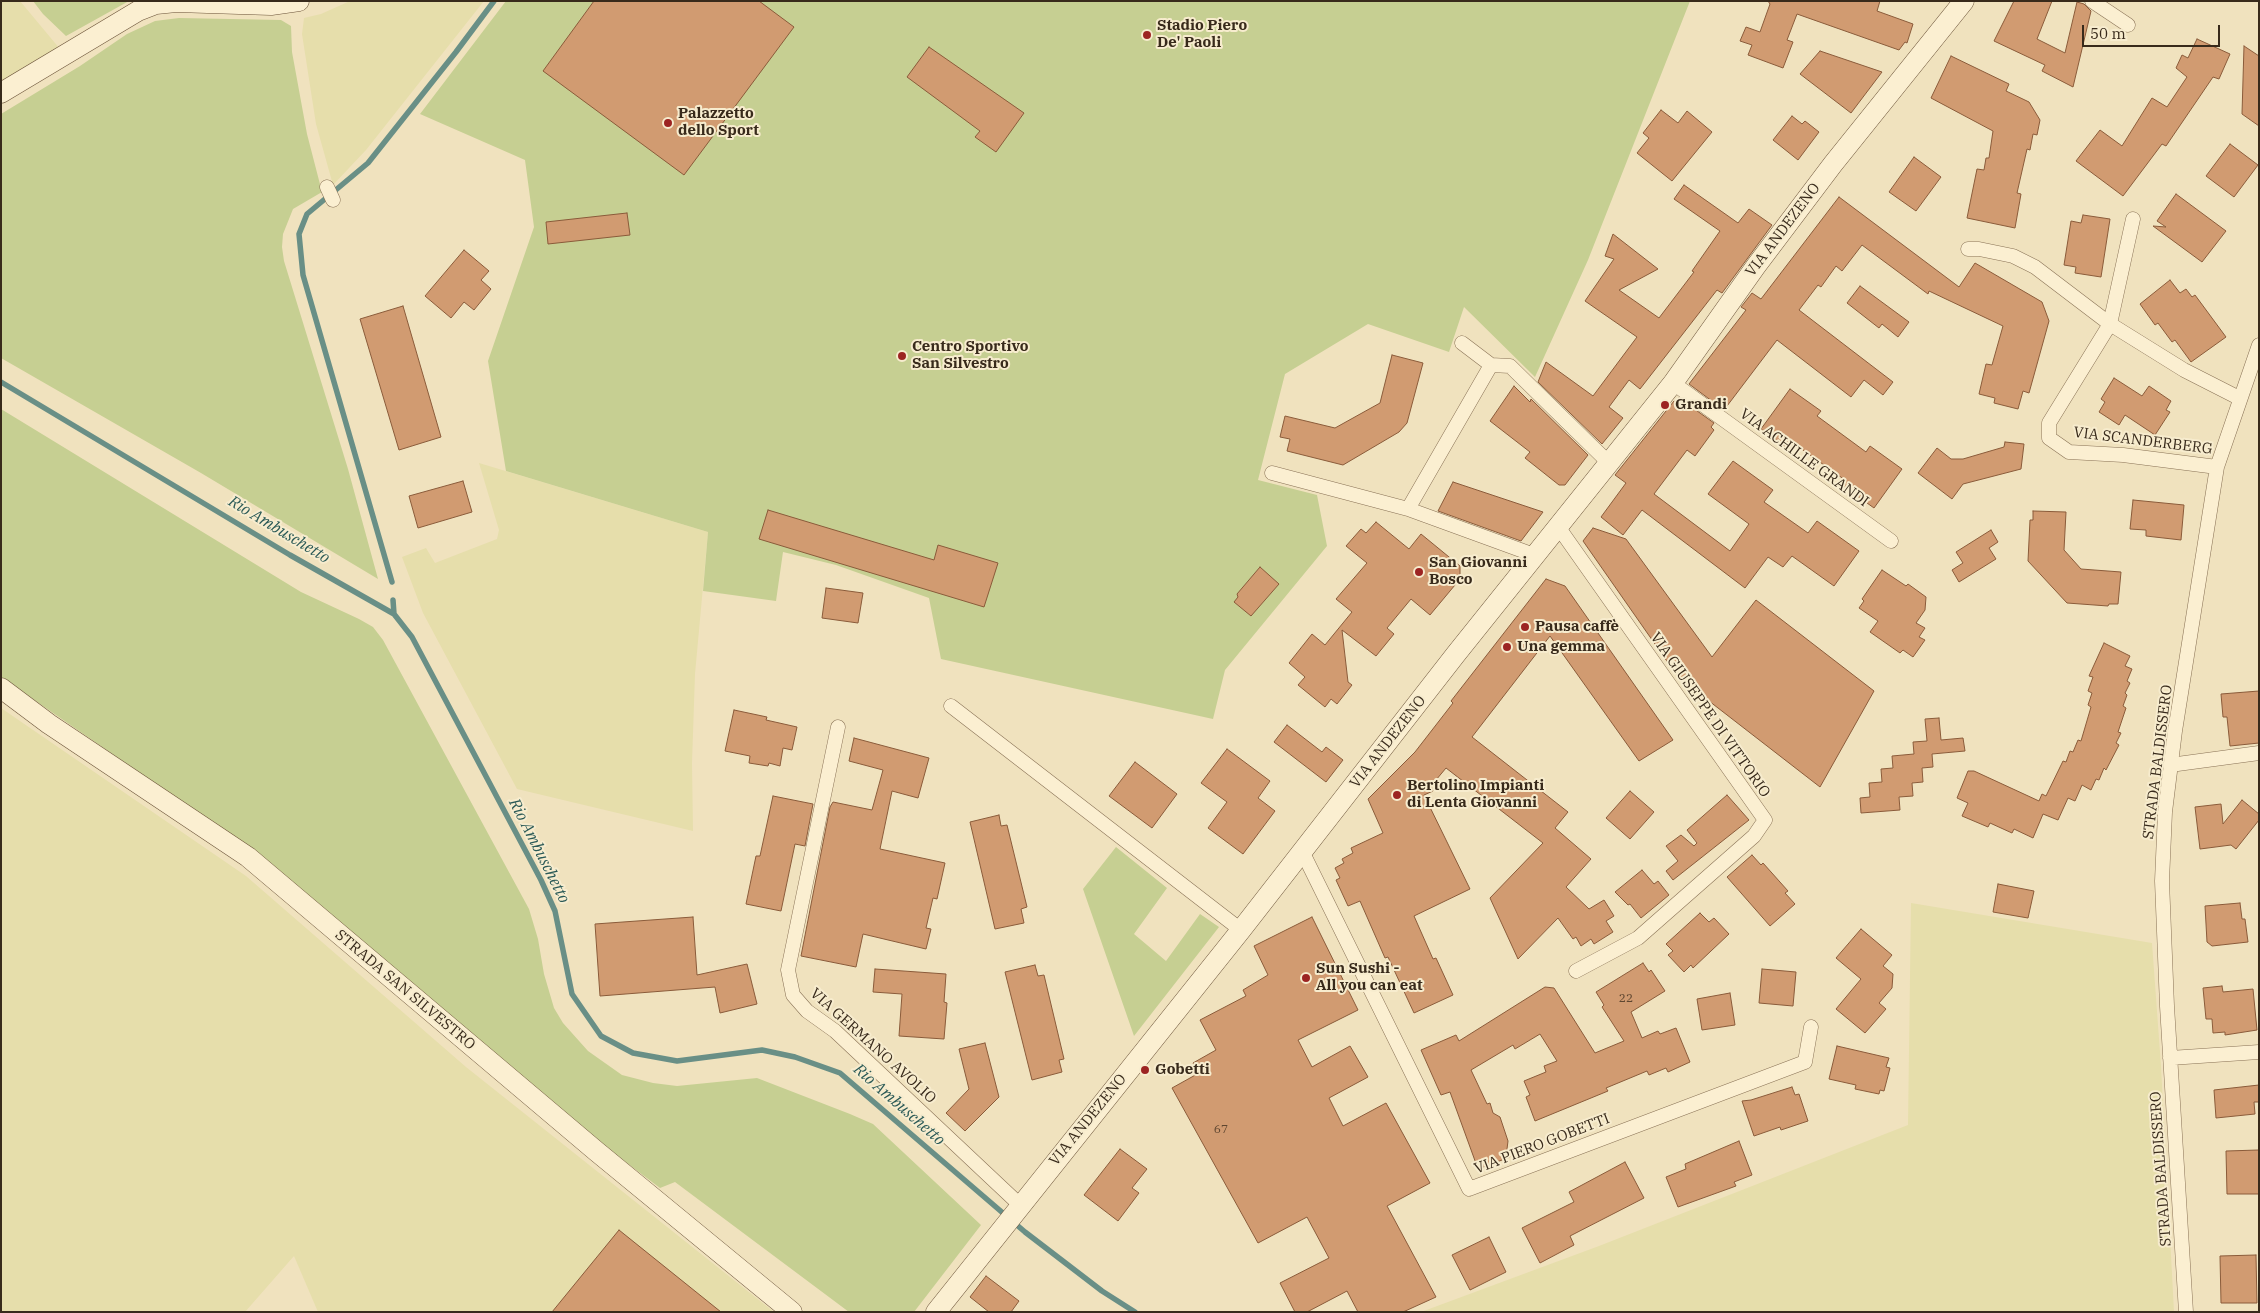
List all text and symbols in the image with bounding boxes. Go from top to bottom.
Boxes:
scale bar [2085,15,2222,47]
place label: Stadio Piero De' Paoli [1157,17,1247,52]
text: 50 m [2090,24,2126,43]
marker: Stadio Piero De' Paoli [1141,29,1153,41]
place label: Palazzetto dello Sport [678,105,759,140]
marker: Palazzetto dello Sport [662,117,674,129]
street label: VIA ANDEZENO [1742,180,1824,280]
place label: Centro Sportivo San Silvestro [912,338,1028,373]
marker: Centro Sportivo San Silvestro [896,350,908,362]
place label: Grandi [1675,396,1727,414]
marker: Grandi [1659,399,1671,411]
street label: VIA ACHILLE GRANDI [1736,405,1872,511]
street label: VIA SCANDERBERG [2072,424,2214,458]
water label: Rio Ambuschetto [225,492,333,568]
place label: San Giovanni Bosco [1429,554,1527,589]
marker: San Giovanni Bosco [1413,566,1425,578]
place label: Pausa caffè [1535,618,1619,636]
marker: Pausa caffè [1519,621,1531,633]
street label: VIA GIUSEPPE DI VITTORIO [1646,629,1774,801]
place label: Una gemma [1517,638,1605,656]
marker: Una gemma [1501,641,1513,653]
street label: STRADA BALDISSERO [2140,684,2176,840]
street label: VIA ANDEZENO [1346,692,1430,792]
place label: Bertolino Impianti di Lenta Giovanni [1407,777,1544,812]
marker: Bertolino Impianti di Lenta Giovanni [1391,789,1403,801]
water label: Rio Ambuschetto [504,795,574,907]
street label: STRADA SAN SILVESTRO [331,926,479,1054]
place label: Sun Sushi - All you can eat [1316,960,1423,995]
marker: Sun Sushi - All you can eat [1300,972,1312,984]
street label: VIA GERMANO AVOLIO [806,985,940,1107]
house number: 22 [1619,992,1633,1006]
water label: Rio Ambuschetto [849,1060,949,1150]
place label: Gobetti [1155,1061,1210,1079]
marker: Gobetti [1139,1064,1151,1076]
street label: VIA ANDEZENO [1046,1071,1130,1169]
street label: STRADA BALDISSERO [2147,1091,2175,1247]
street label: VIA PIERO GOBETTI [1472,1110,1612,1178]
house number: 67 [1214,1123,1228,1137]

